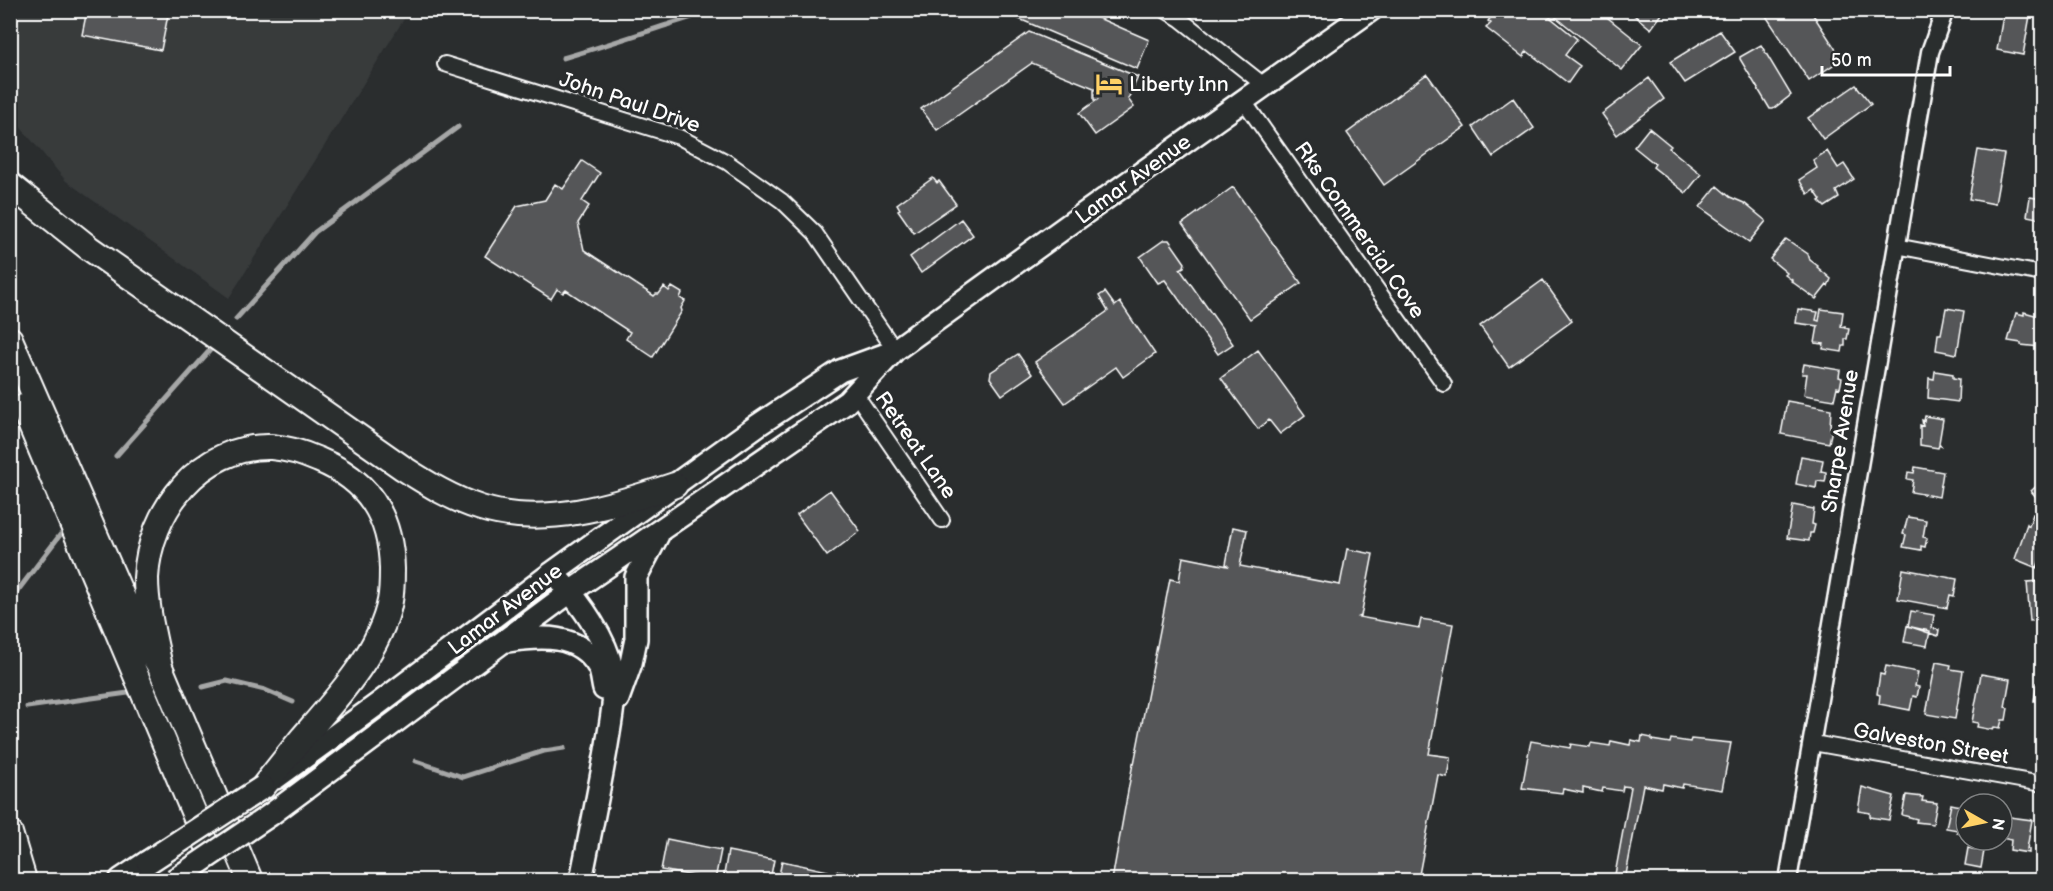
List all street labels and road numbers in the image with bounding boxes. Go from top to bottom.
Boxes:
street label: John Paul Drive [556,67,704,138]
street label: Lamar Avenue [1071,129,1196,230]
street label: Rks Commercial Cove [1289,137,1430,323]
street label: Sharpe Avenue [1817,368,1864,514]
street label: Retreat Lane [869,387,962,504]
street label: Lamar Avenue [443,558,567,660]
street label: Galveston Street [1851,718,2011,770]

